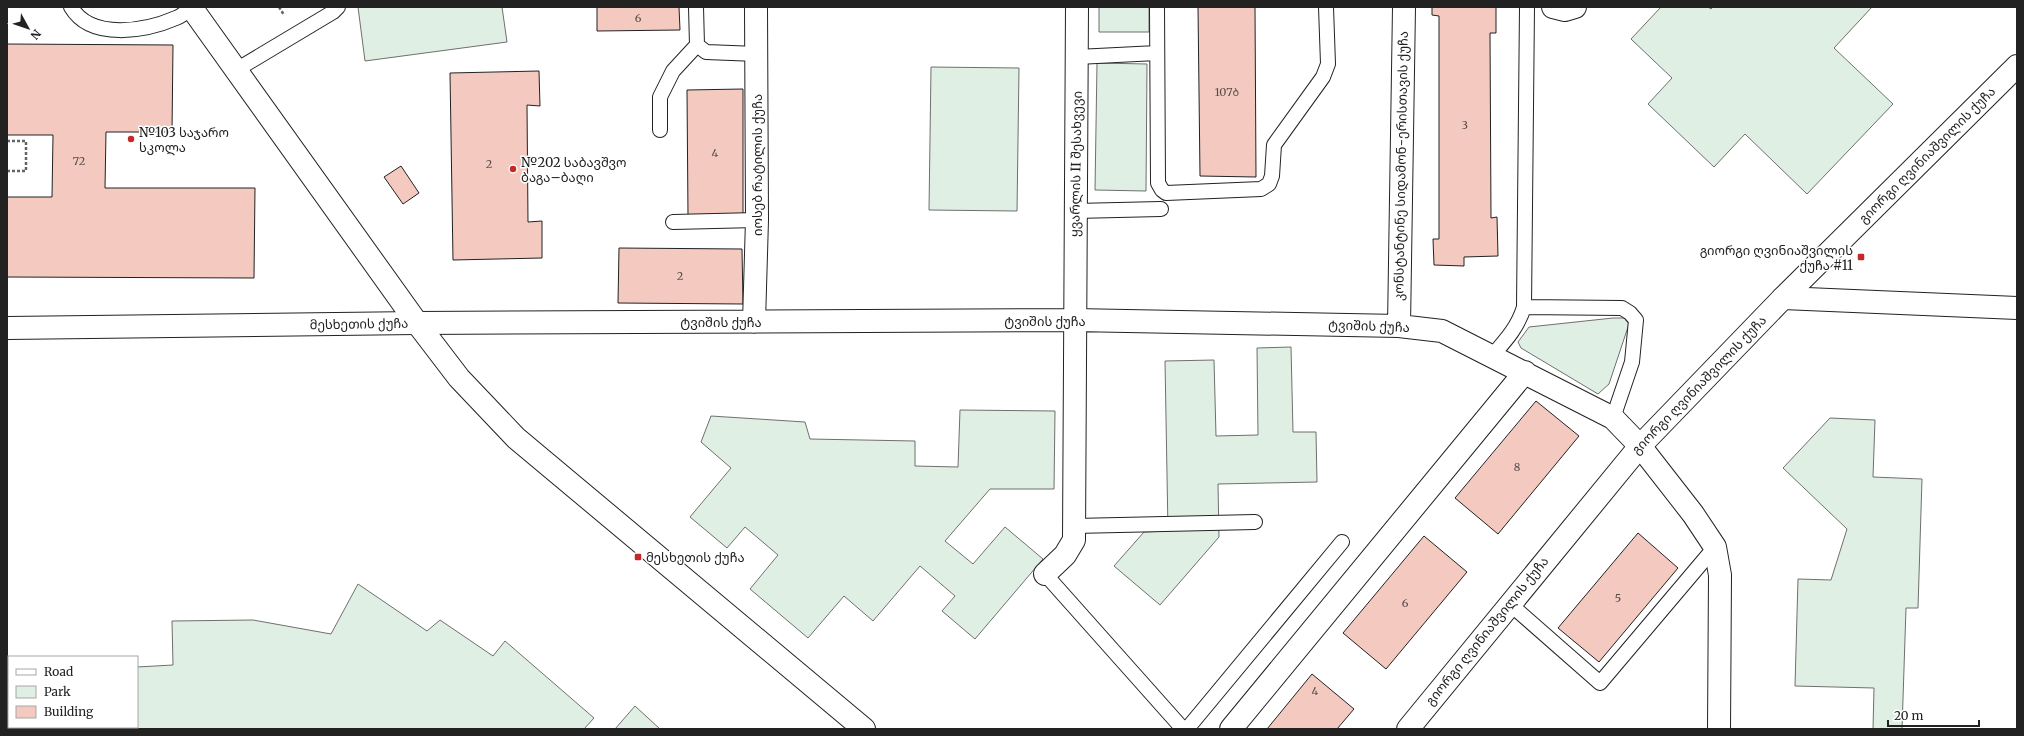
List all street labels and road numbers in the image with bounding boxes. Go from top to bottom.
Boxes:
street label: კონსტანტინე სიდამონ-ერისთავის ქუჩა [1390,31,1412,301]
street label: გიორგი ღვინიაშვილის ქუჩა [1855,83,1999,227]
street label: ყვარლის II შესახვევი [1066,91,1086,237]
street label: იოსებ რატილის ქუჩა [749,94,766,236]
street label: გიორგი ღვინიაშვილის ქუჩა [1628,312,1770,458]
street label: ტვიშის ქუჩა [1004,313,1086,330]
street label: ტვიშის ქუჩა [680,314,762,331]
street label: მესხეთის ქუჩა [310,315,408,333]
street label: ტვიშის ქუჩა [1328,316,1410,336]
street label: გიორგი ღვინიაშვილის ქუჩა [1422,553,1552,709]

